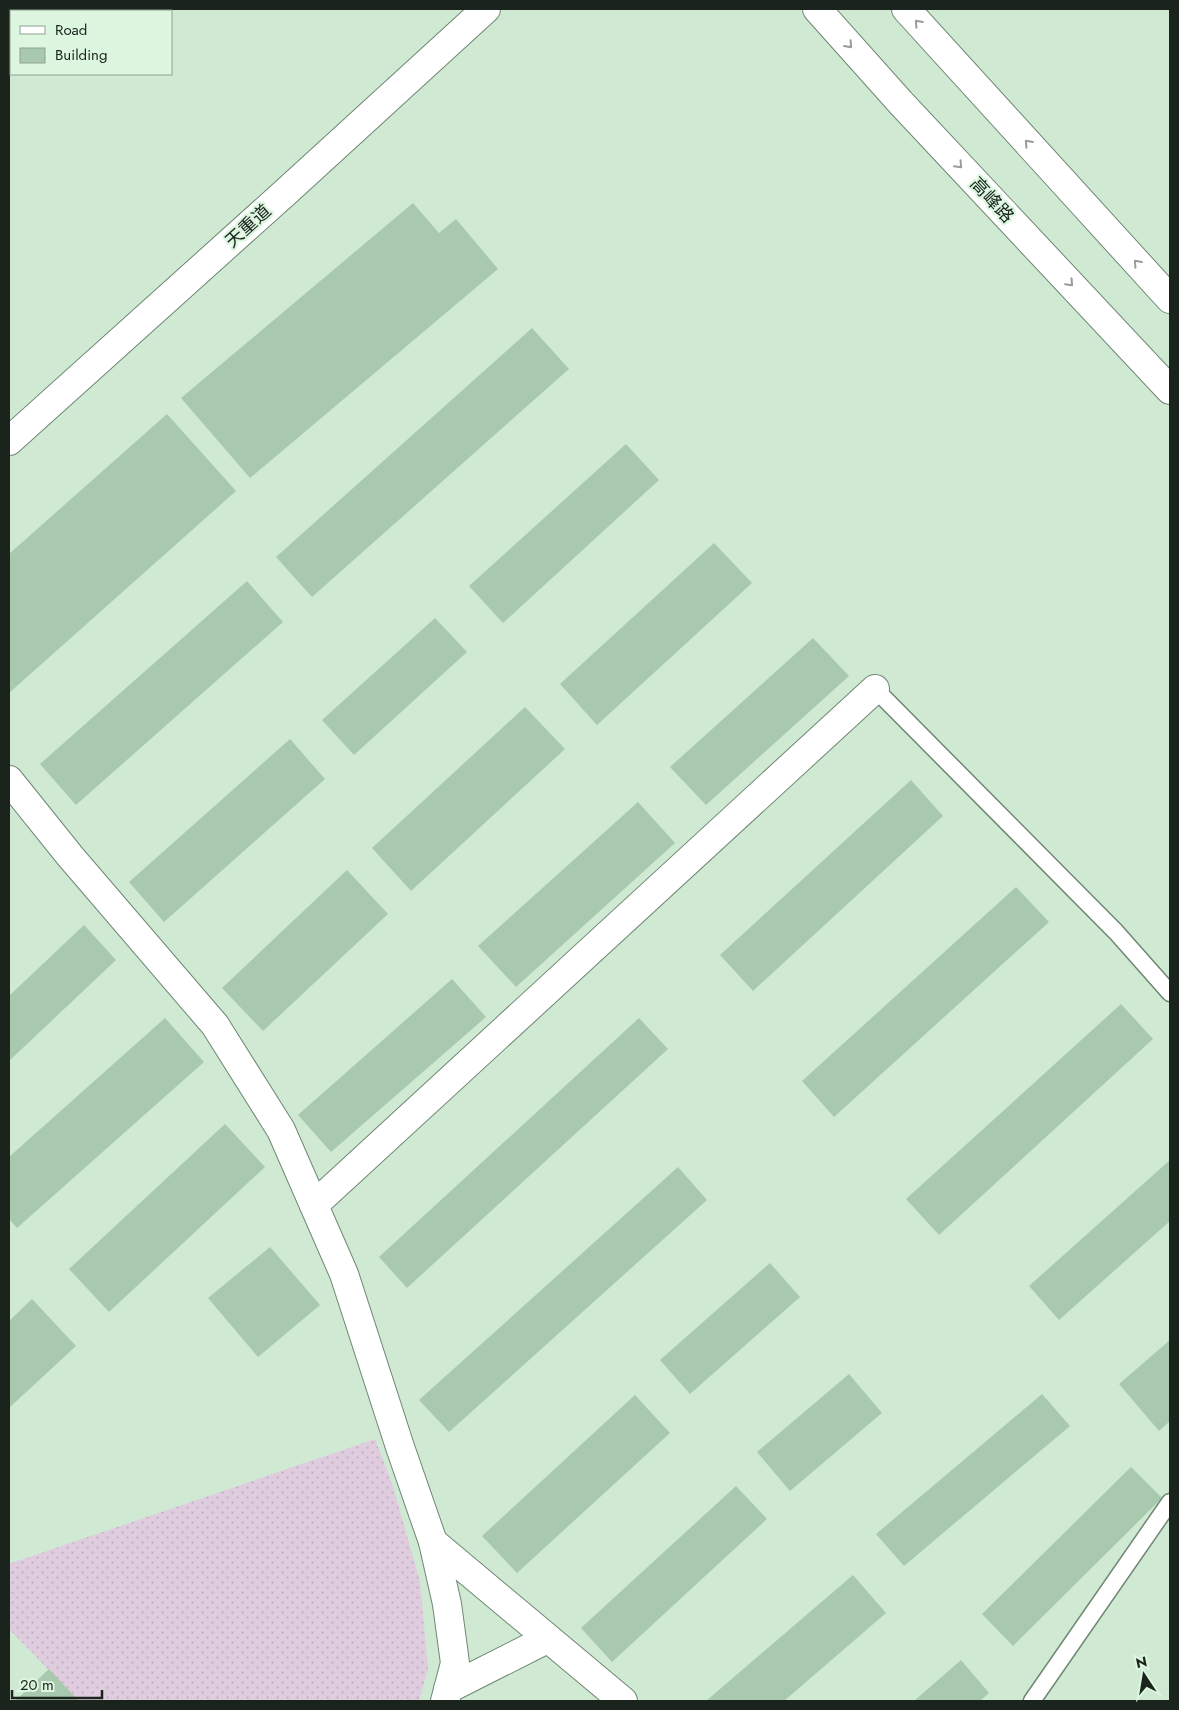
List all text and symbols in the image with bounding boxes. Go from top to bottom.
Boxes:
legend [10,10,172,75]
text: Road [55,19,87,41]
one-way arrow [915,19,924,28]
one-way arrow [843,40,852,49]
text: Building [55,44,107,66]
one-way arrow [1025,139,1034,148]
one-way arrow [953,159,962,168]
street label: 高峰路 [964,171,1020,229]
street label: 天重道 [219,198,277,254]
one-way arrow [1134,259,1143,268]
one-way arrow [1064,278,1073,287]
north arrow [1119,1650,1169,1700]
text: N [1134,1651,1149,1673]
scale bar [12,1668,102,1700]
text: 20 m [20,1674,54,1696]

